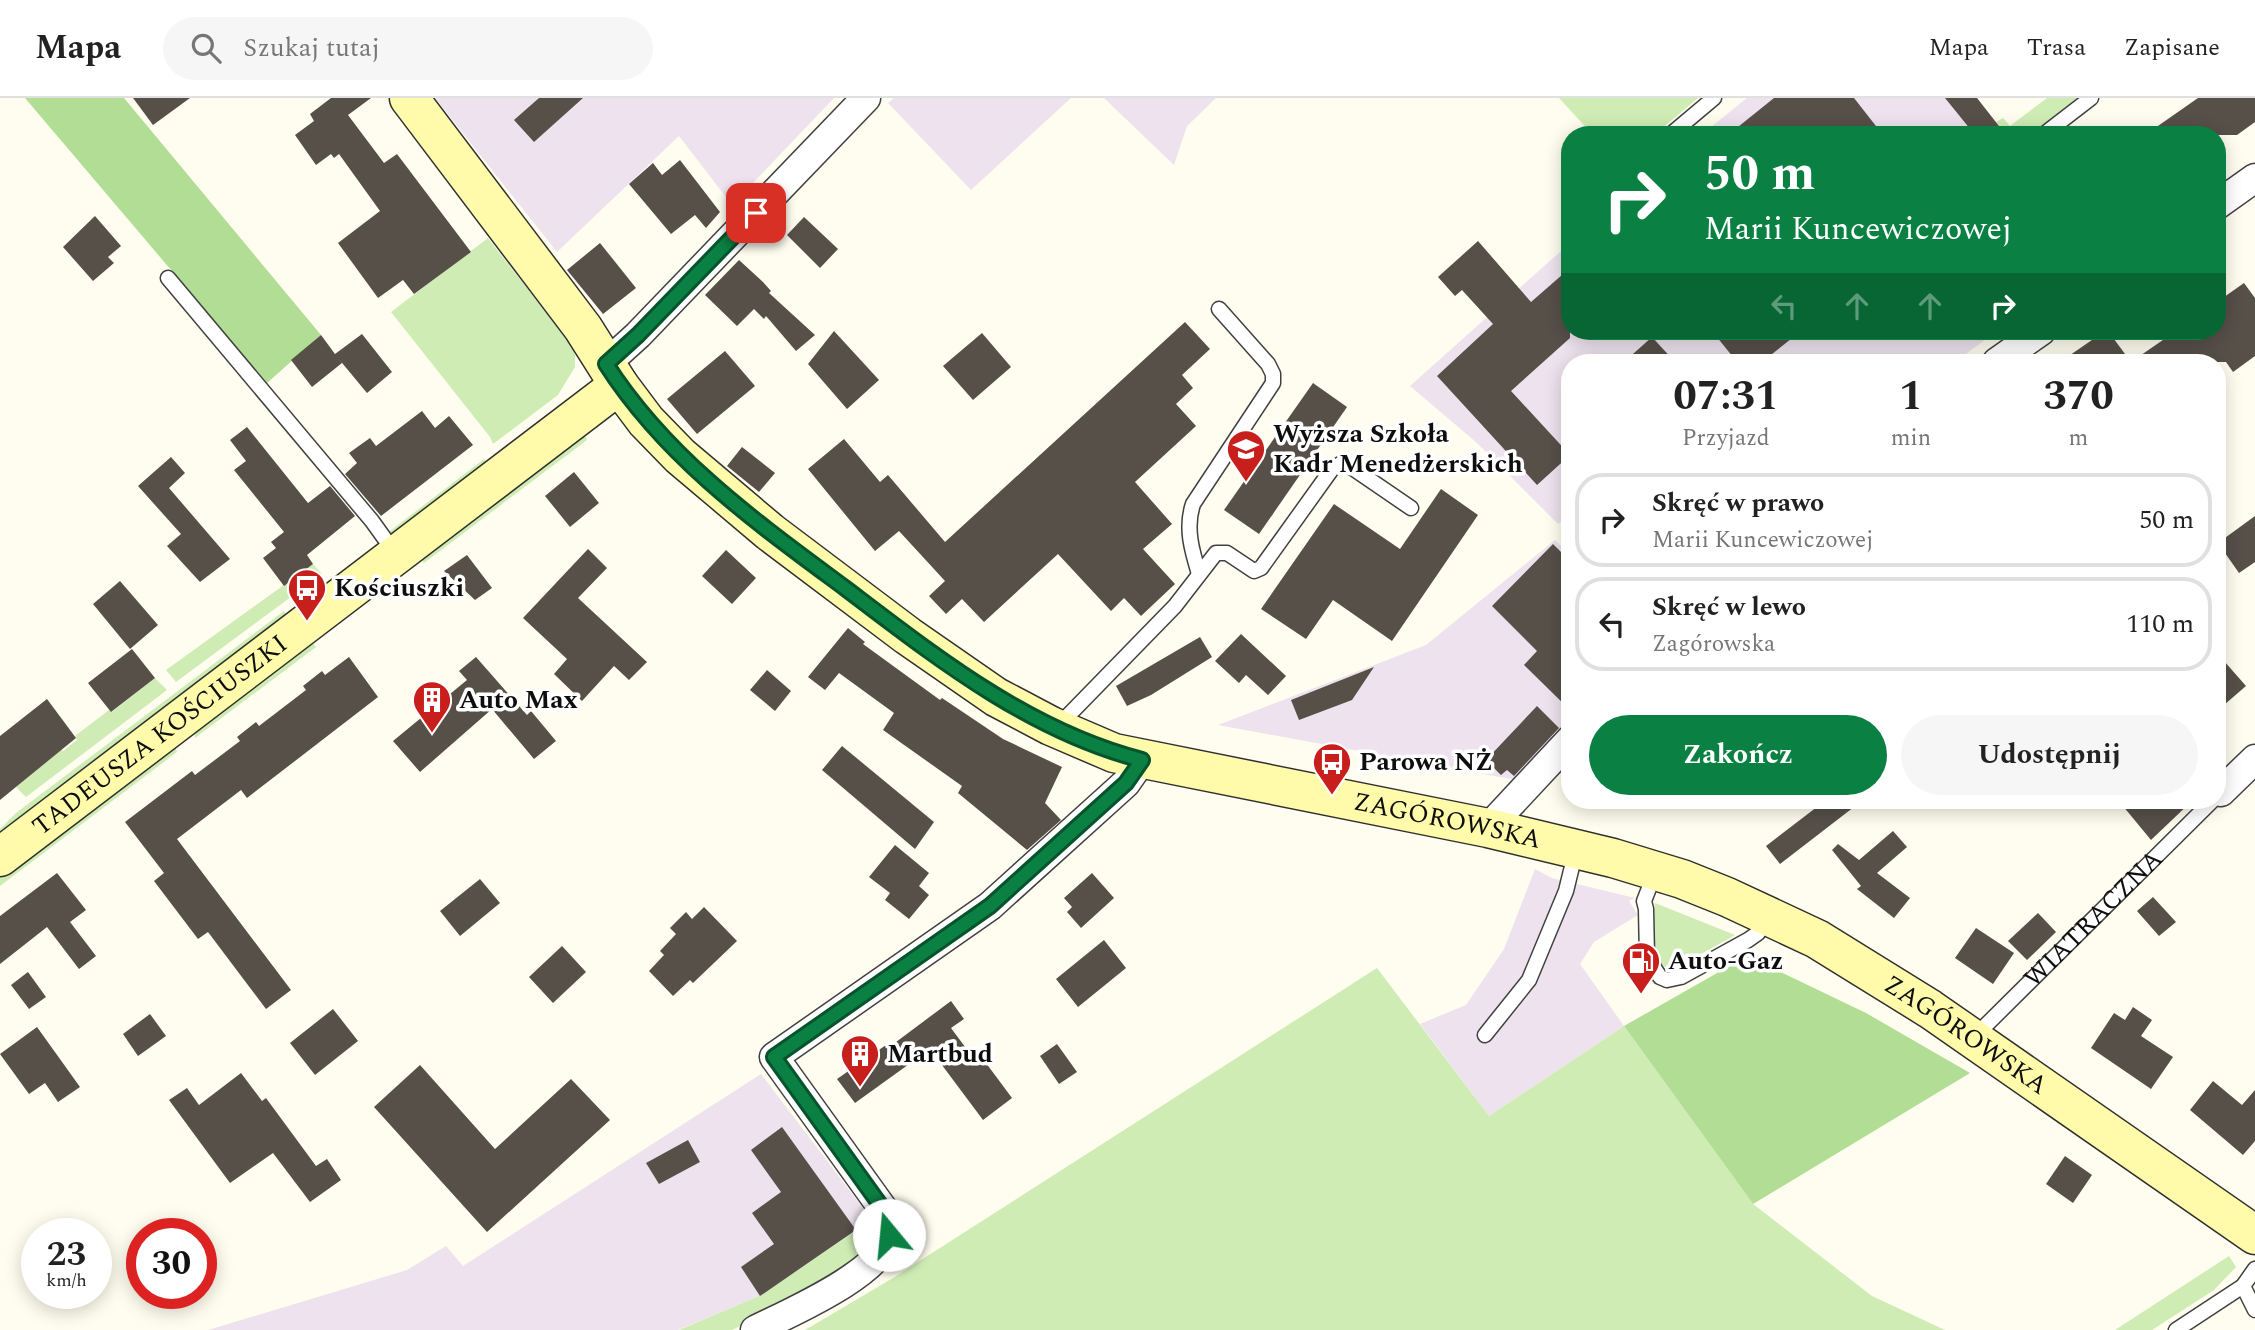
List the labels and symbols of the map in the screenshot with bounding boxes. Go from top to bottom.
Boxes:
pin [726,183,786,243]
place label: Wyższa Szkoła Kadr Menedżerskich [1273,414,1523,484]
school or university icon: Wyższa Szkoła Kadr Menedżerskich [1225,428,1267,483]
bus stop icon: Kościuszki [286,567,328,622]
place label: Kościuszki [334,568,464,608]
street label: TADEUSZA KOŚCIUSZKI [23,624,296,846]
building icon: Auto Max [411,679,453,734]
place label: Auto Max [459,680,578,720]
bus stop icon: Parowa NŻ [1311,741,1353,796]
place label: Parowa NŻ [1359,742,1493,782]
street label: ZAGÓROWSKA [1350,781,1545,860]
street label: WIATRACZNA [2014,840,2172,997]
fuel station icon: Auto-Gaz [1620,940,1662,995]
place label: Auto-Gaz [1668,941,1783,981]
street label: ZAGÓROWSKA [1876,965,2056,1105]
building icon: Martbud [839,1033,881,1088]
place label: Martbud [887,1034,993,1074]
position arrow [852,1198,926,1272]
speed limit sign: 30 [126,1218,217,1309]

